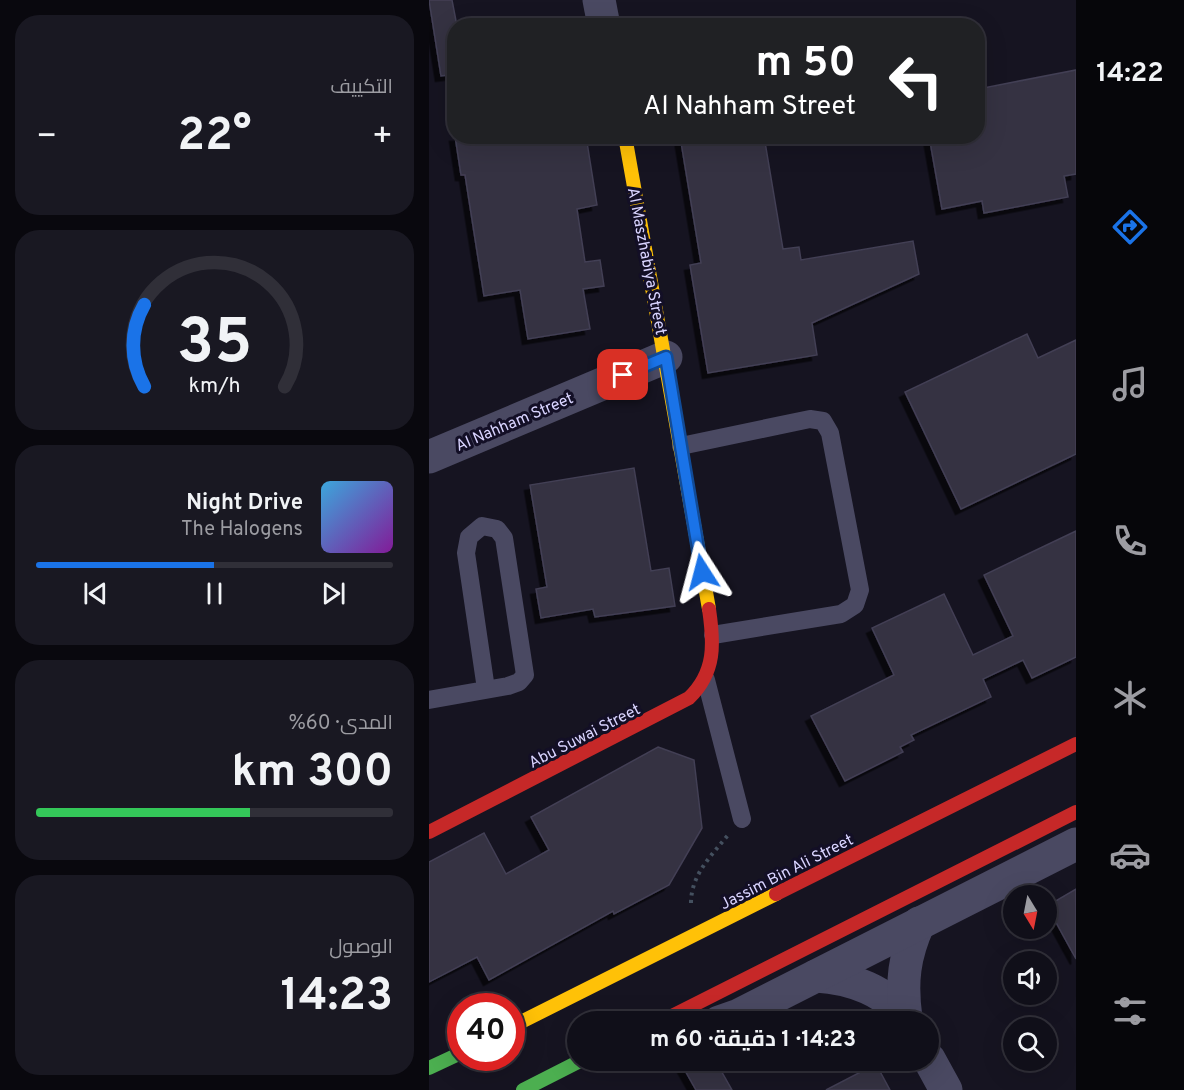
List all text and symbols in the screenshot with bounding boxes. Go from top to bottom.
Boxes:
text: 50 m [756,38,856,91]
icon: left [877,42,955,120]
text: 14:22 [1096,57,1164,91]
text: التكييف [330,75,393,101]
text: Al Nahham Street [643,90,856,124]
text: 22° [178,109,251,166]
text: − [36,117,57,159]
text: + [372,117,393,159]
street label: Al Maszhabiya Street [622,186,670,337]
icon: directions [1109,206,1151,248]
text: 35 [177,306,252,385]
pin [597,349,648,400]
icon: arrive [606,358,639,391]
icon: music [1109,363,1151,405]
text: km/h [188,373,241,400]
street label: Al Nahham Street [453,389,577,457]
text: Night Drive [186,490,303,517]
text: The Halogens [181,517,303,543]
icon: phone [1109,520,1151,562]
position arrow [670,540,734,604]
icon: previous [79,577,112,610]
icon: pause [198,577,231,610]
icon: next [317,577,350,610]
icon: climate [1109,677,1151,719]
street label: Abu Suwai Street [526,700,644,774]
text: المدى · 60% [288,711,393,737]
text: 300 km [231,745,393,802]
street label: Jassim Bin Ali Street [717,830,857,915]
icon: car [1109,834,1151,876]
north arrow [1003,885,1057,939]
map controls [1003,885,1057,1071]
text: الوصول [329,935,393,961]
button: sound [1003,951,1057,1005]
text: 14:23 [281,969,393,1026]
icon: filters [1109,990,1151,1032]
speed limit sign: 40 [447,993,525,1071]
button: search [1003,1017,1057,1071]
text: 14:23 · 1 دقيقة · 60 m [650,1027,856,1054]

